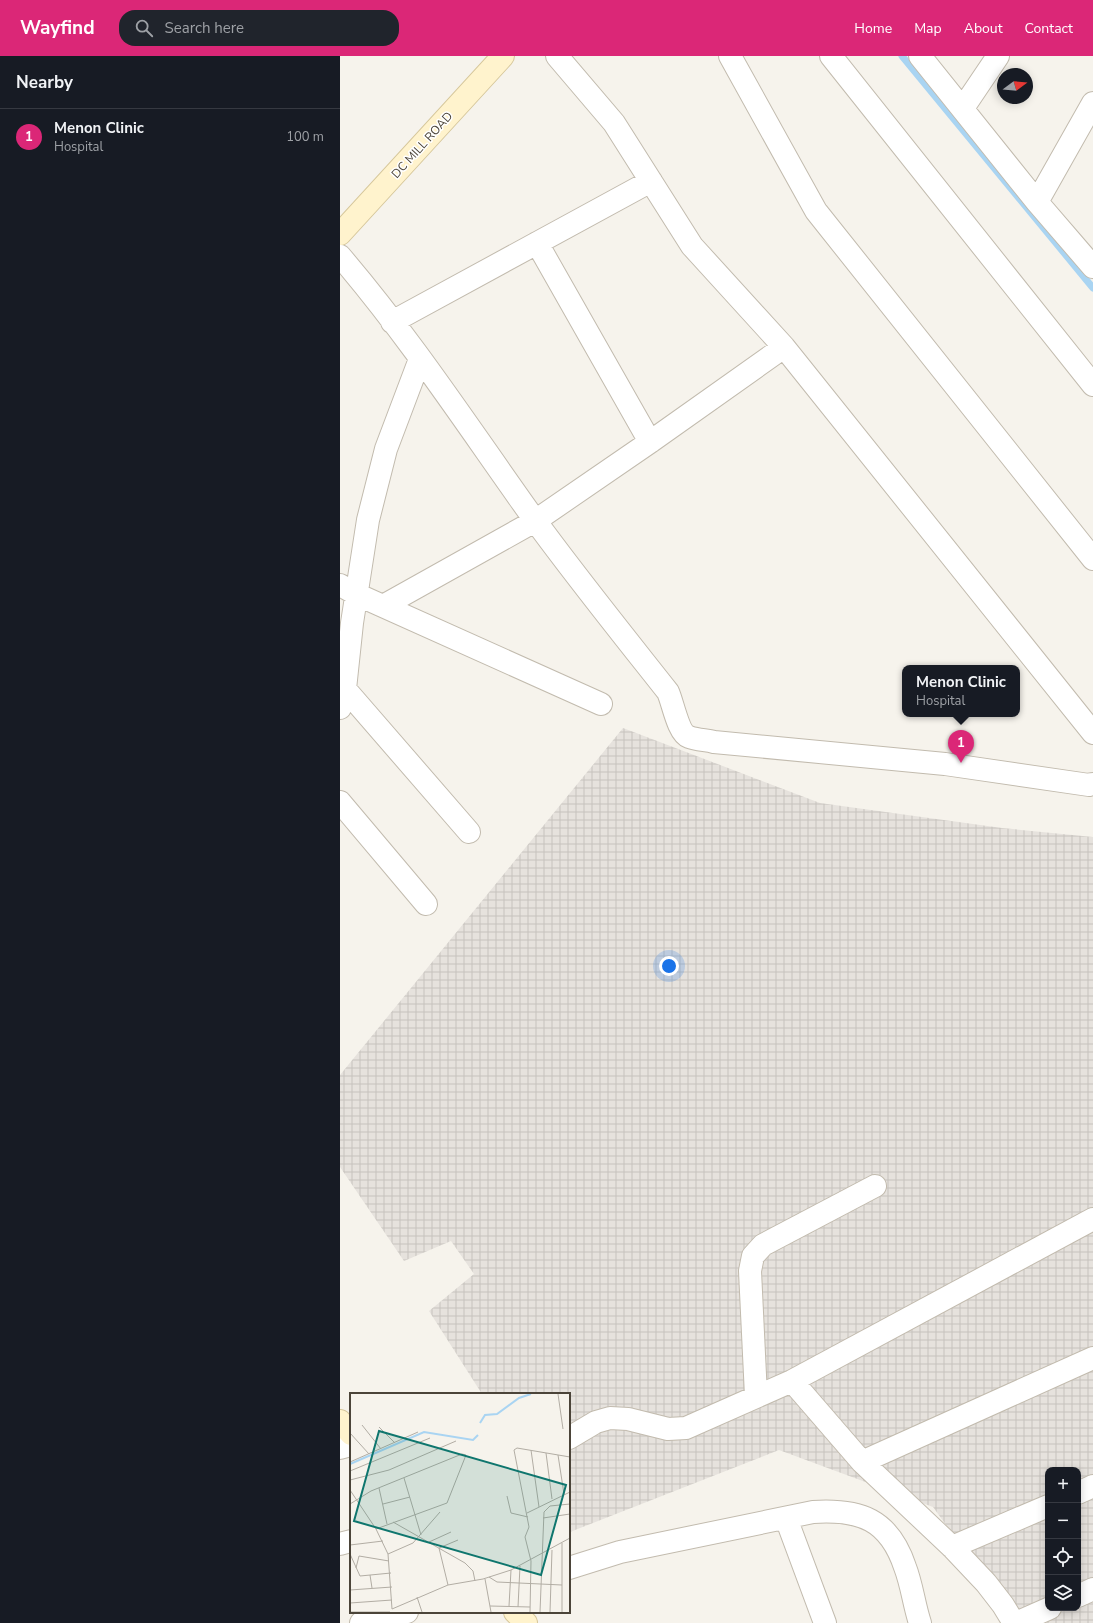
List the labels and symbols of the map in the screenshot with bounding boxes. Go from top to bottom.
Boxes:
north arrow [997,68,1033,104]
street label: DC MILL ROAD [388,108,456,182]
pin: 1 [948,730,974,763]
your location [659,956,679,976]
inset map [350,1393,570,1613]

